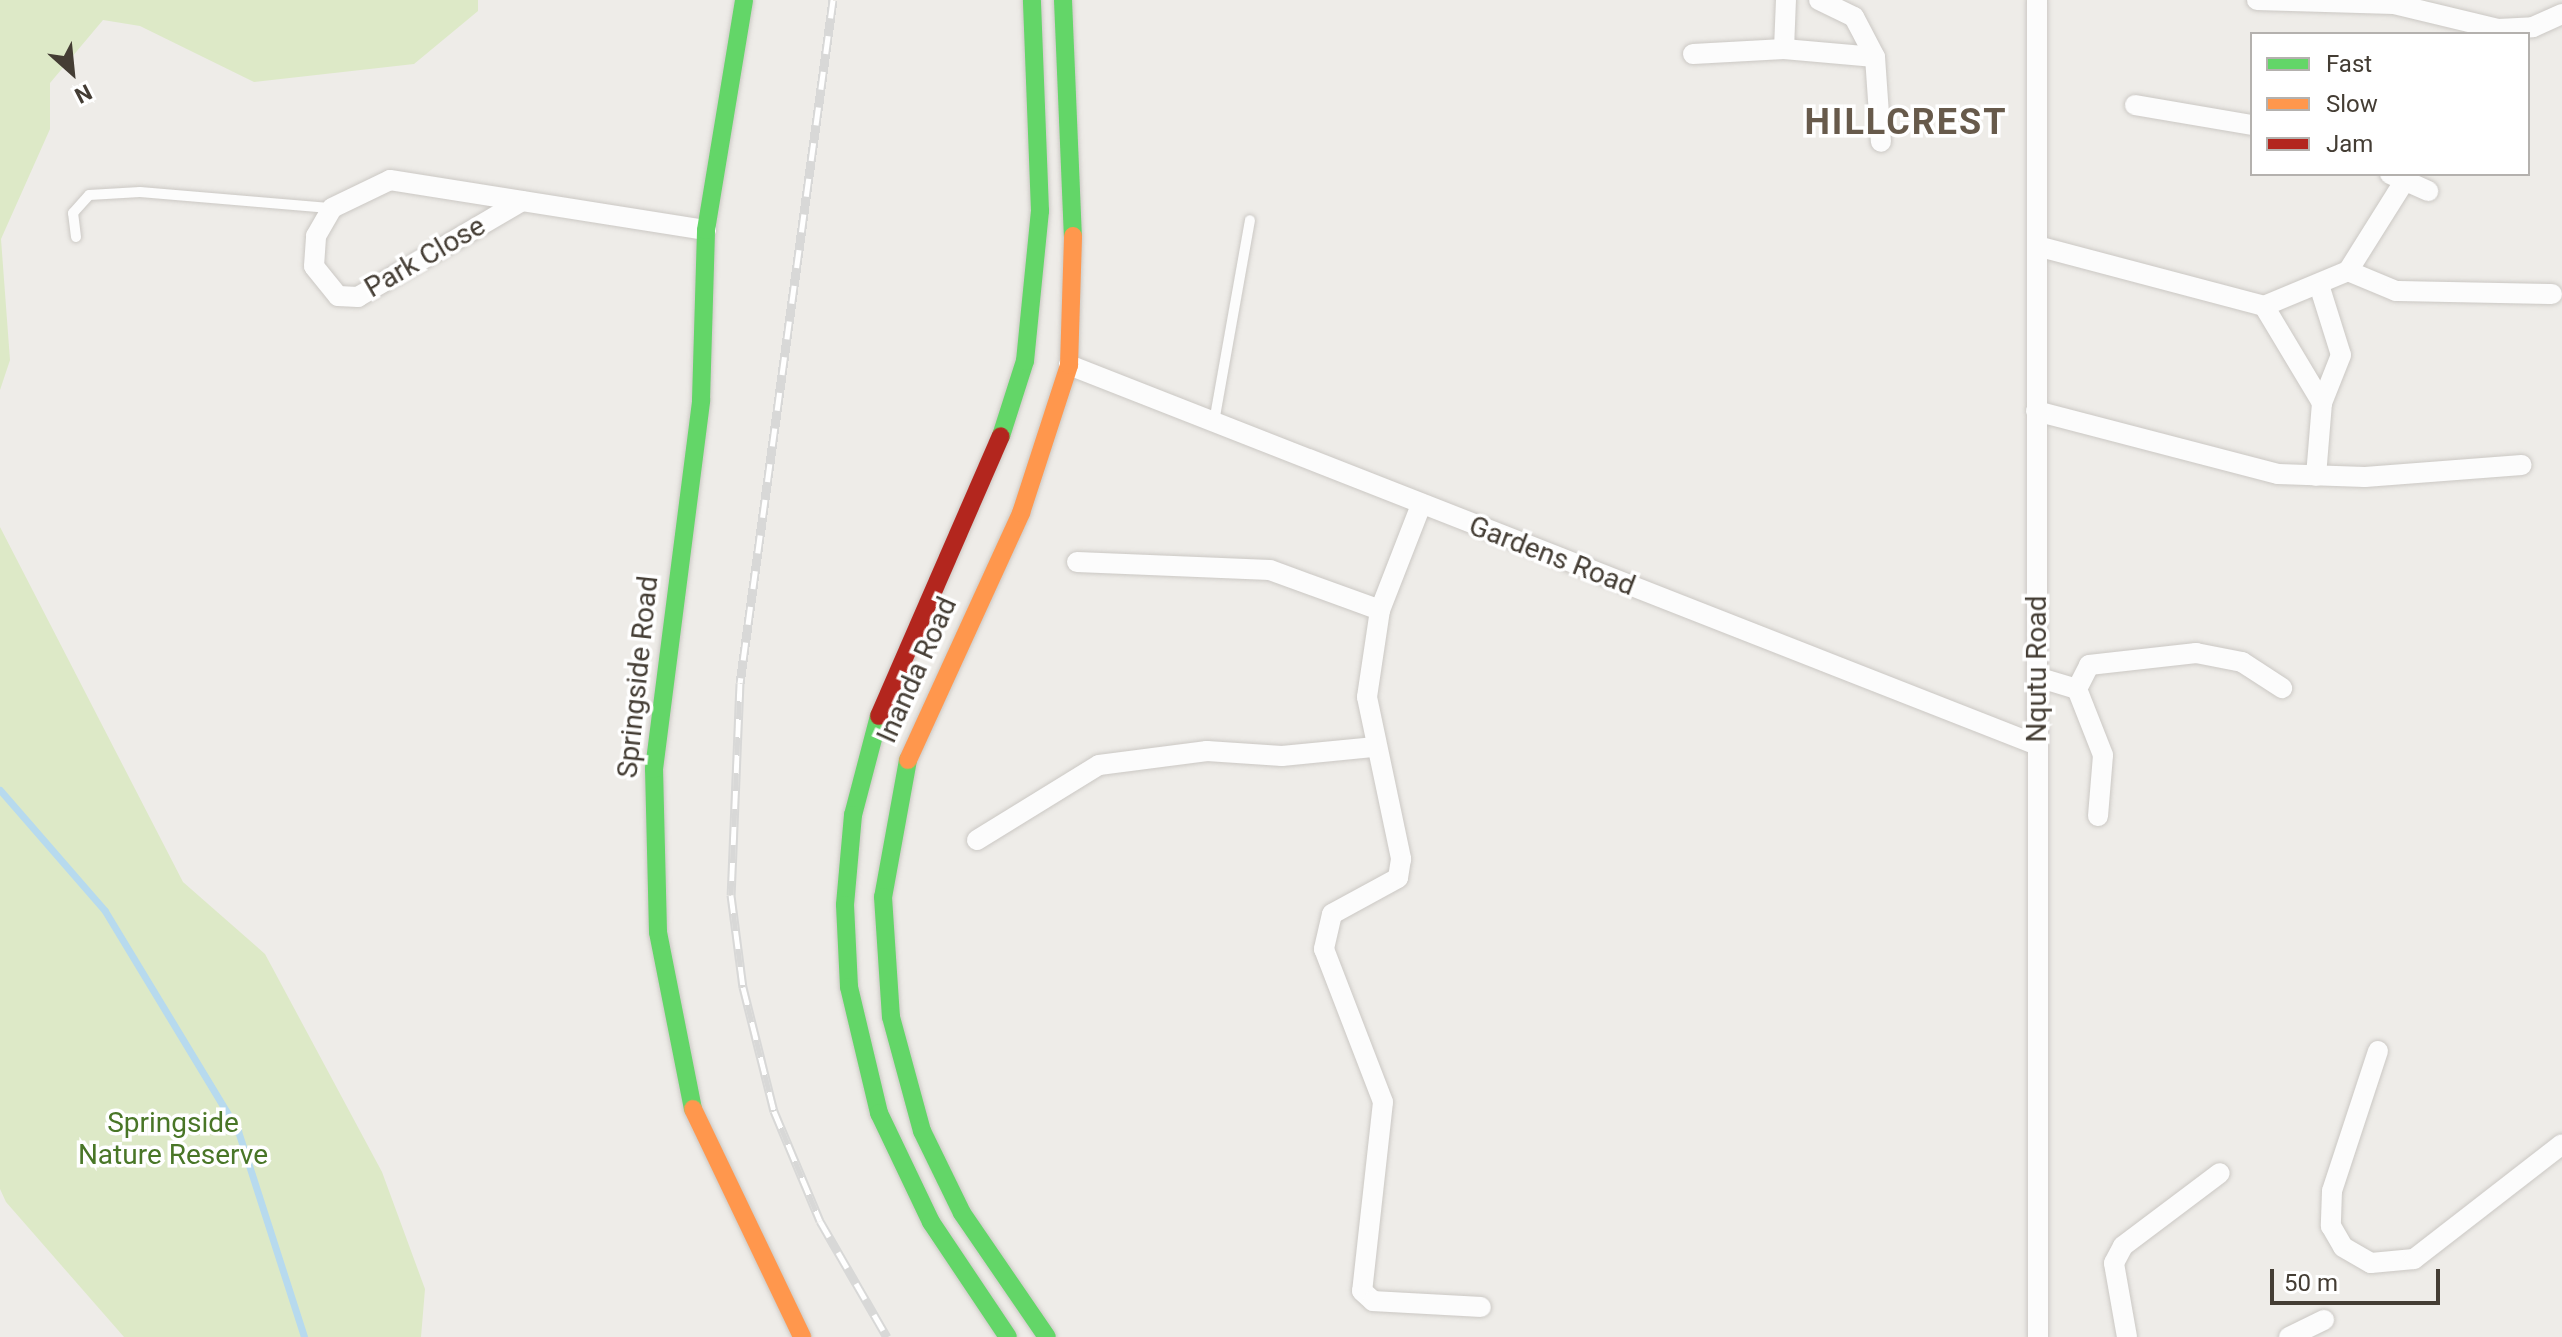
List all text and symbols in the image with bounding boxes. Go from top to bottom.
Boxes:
north arrow [32,32,112,112]
legend [2250,32,2530,176]
text: Fast [2326,50,2372,78]
text: N [71,79,96,108]
text: Slow [2326,90,2378,118]
district label: HILLCREST [1804,101,2008,145]
text: Jam [2326,130,2373,158]
street label: Park Close [359,209,491,305]
street label: Gardens Road [1464,509,1640,603]
street label: Springside Road [611,574,665,780]
street label: Inanda Road [870,592,964,748]
street label: Nqutu Road [2020,595,2054,743]
park label: Springside Nature Reserve [78,1106,268,1172]
scale bar [2274,1253,2444,1303]
text: 50 m [2284,1269,2338,1297]

